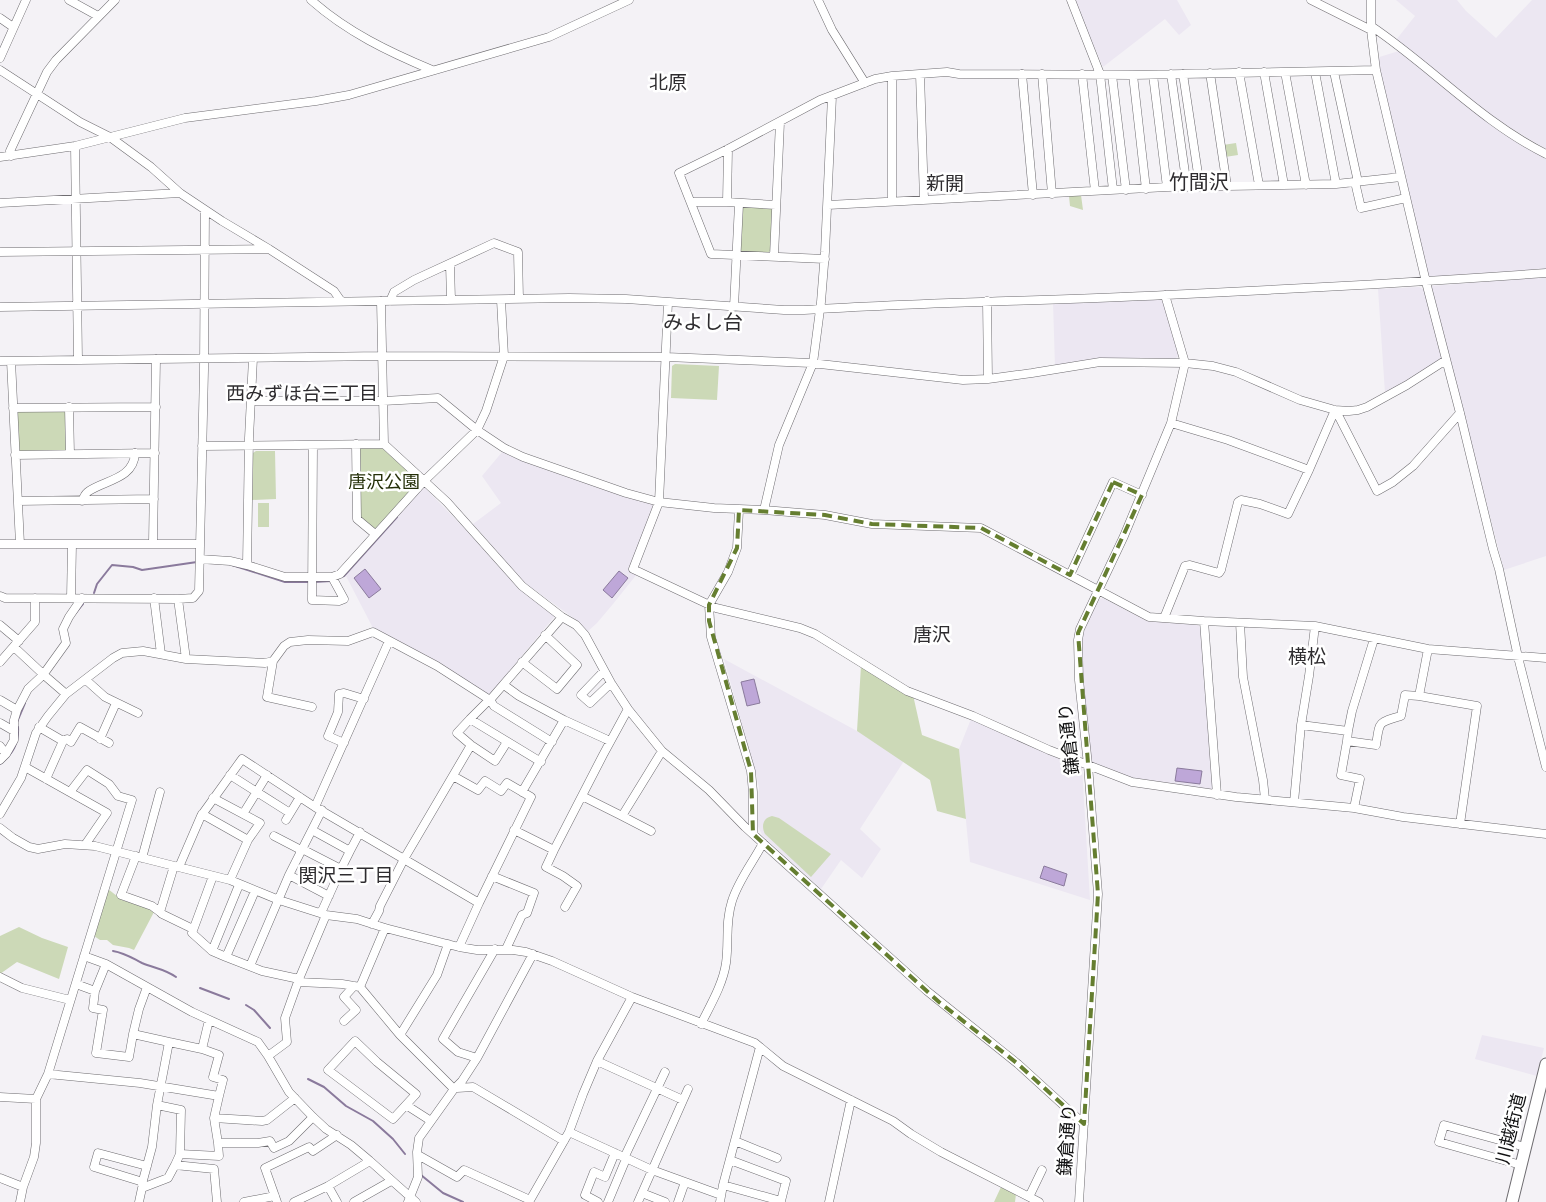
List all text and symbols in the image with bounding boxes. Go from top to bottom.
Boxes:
district label: 北原 [649,73,687,93]
district label: 竹間沢 [1169,172,1229,193]
district label: 新開 [926,174,964,194]
district label: みよし台 [663,312,743,333]
district label: 西みずほ台三丁目 [226,383,378,404]
park label: 唐沢公園 [348,473,420,492]
district label: 唐沢 [913,625,951,645]
district label: 横松 [1288,646,1326,667]
street label: 鎌倉通り [1055,702,1083,776]
district label: 関沢三丁目 [298,866,394,886]
street label: 川越街道 [1493,1091,1529,1166]
street label: 鎌倉通り [1055,1103,1079,1177]

